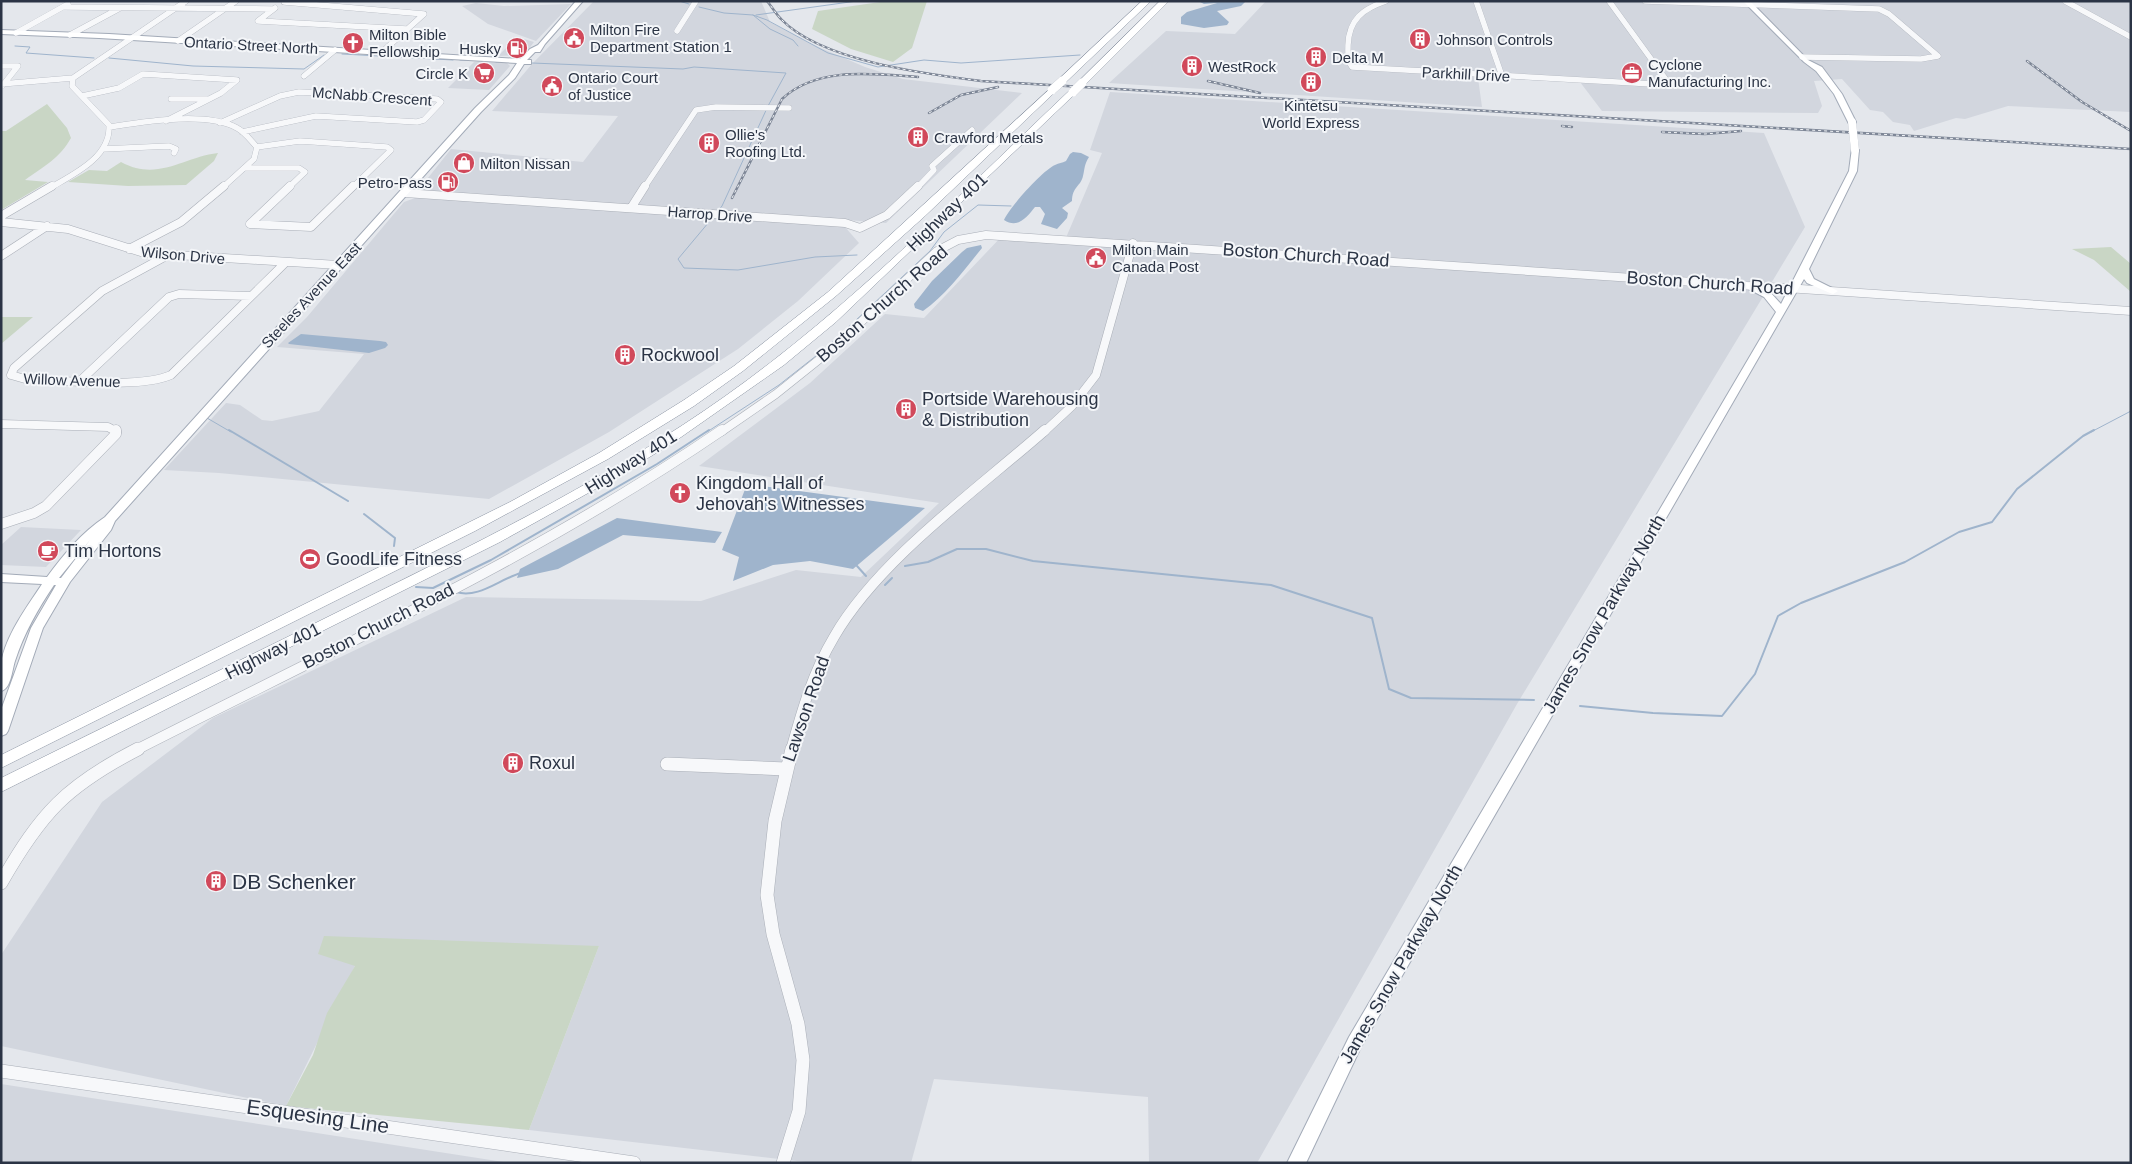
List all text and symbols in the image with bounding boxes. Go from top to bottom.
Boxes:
place label: Milton Fire Department Station 1 [590,21,732,55]
place label: Milton Bible Fellowship [369,26,447,60]
public building icon: Milton Fire Department Station 1 [562,26,586,50]
building icon: Johnson Controls [1408,27,1432,51]
church icon: Milton Bible Fellowship [341,31,365,55]
place label: Johnson Controls [1436,31,1553,48]
street label: Ontario Street North [184,33,318,57]
fuel station icon: Husky [505,36,529,60]
place label: Husky [459,40,501,57]
building icon: Delta M [1304,45,1328,69]
place label: Delta M [1332,49,1384,66]
building icon: WestRock [1180,54,1204,78]
place label: Cyclone Manufacturing Inc. [1648,56,1771,90]
place label: WestRock [1208,58,1277,75]
supermarket icon: Circle K [472,61,496,85]
office icon: Cyclone Manufacturing Inc. [1620,61,1644,85]
street label: Parkhill Drive [1421,63,1511,85]
place label: Circle K [415,65,468,82]
place label: Ontario Court of Justice [568,69,659,103]
building icon: Kintetsu World Express [1299,70,1323,94]
public building icon: Ontario Court of Justice [540,74,564,98]
street label: McNabb Crescent [312,83,433,109]
place label: Kintetsu World Express [1262,97,1360,131]
building icon: Crawford Metals [906,125,930,149]
place label: Ollie's Roofing Ltd. [725,126,806,160]
place label: Crawford Metals [934,129,1043,146]
building icon: Ollie's Roofing Ltd. [697,131,721,155]
shop icon: Milton Nissan [452,151,476,175]
place label: Milton Nissan [480,155,570,172]
street label: Highway 401 [903,169,991,255]
fuel station icon: Petro-Pass [436,170,460,194]
place label: Petro-Pass [358,174,432,191]
street label: Harrop Drive [667,203,753,225]
street label: Steeles Avenue East [258,238,365,351]
street label: Boston Church Road [1222,239,1390,271]
place label: Milton Main Canada Post [1112,241,1200,275]
street label: Boston Church Road [812,242,952,366]
street label: Wilson Drive [140,243,226,267]
public building icon: Milton Main Canada Post [1084,246,1108,270]
street label: Boston Church Road [1626,267,1794,299]
building icon: Rockwool [613,343,637,367]
place label: Rockwool [641,345,719,365]
street label: Willow Avenue [23,370,121,390]
place label: Portside Warehousing & Distribution [922,389,1098,430]
building icon: Portside Warehousing & Distribution [894,397,918,421]
street label: Highway 401 [582,426,680,498]
place label: Kingdom Hall of Jehovah's Witnesses [696,473,865,514]
church icon: Kingdom Hall of Jehovah's Witnesses [668,481,692,505]
street label: James Snow Parkway North [1539,511,1669,717]
cafe icon: Tim Hortons [36,539,60,563]
place label: Tim Hortons [64,541,161,561]
sports icon: GoodLife Fitness [298,547,322,571]
place label: GoodLife Fitness [326,549,462,569]
street label: Boston Church Road [299,579,457,673]
street label: Highway 401 [222,618,324,684]
street label: Lawson Road [779,654,833,764]
building icon: Roxul [501,751,525,775]
place label: Roxul [529,753,575,773]
street label: James Snow Parkway North [1336,861,1466,1067]
building icon: DB Schenker [204,869,228,893]
place label: DB Schenker [232,870,356,893]
street label: Esquesing Line [245,1095,391,1137]

